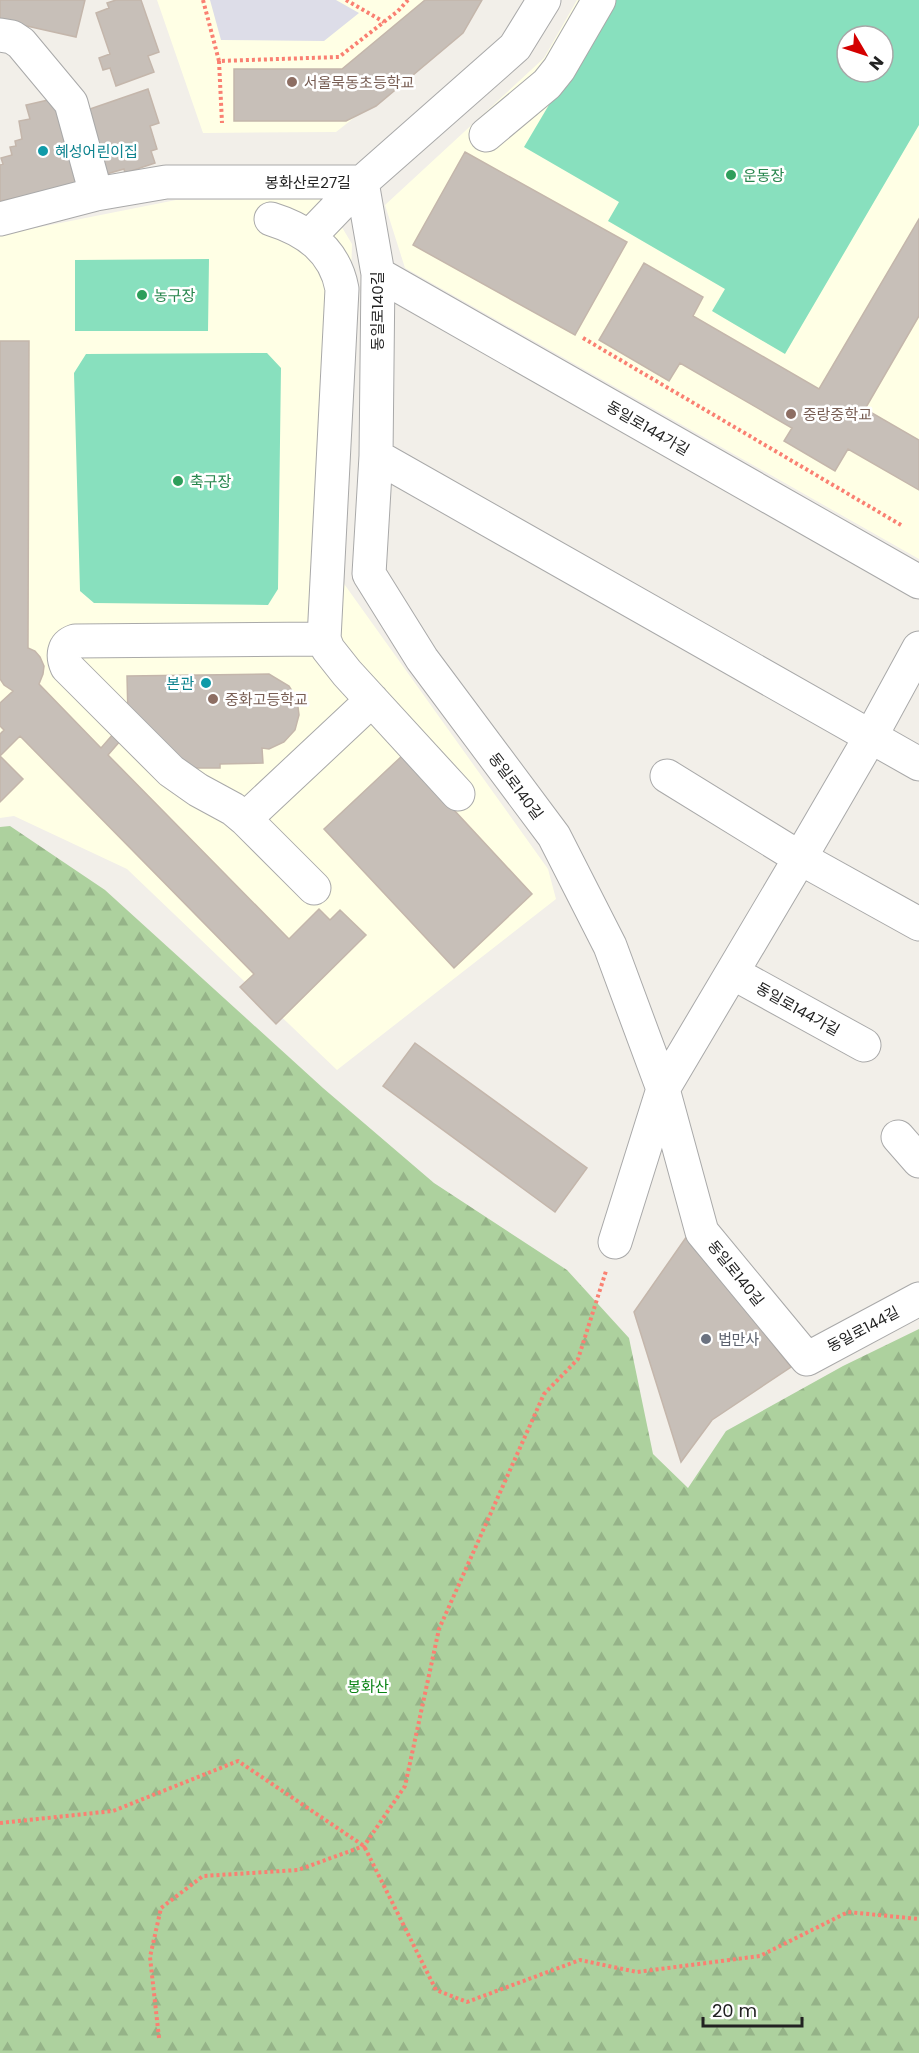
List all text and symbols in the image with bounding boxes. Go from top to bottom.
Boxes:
north arrow [835,24,895,84]
text: N [864,51,889,75]
place label: 서울묵동초등학교 [304,72,414,93]
marker: 서울묵동초등학교 [285,75,299,89]
place label: 혜성어린이집 [55,141,138,162]
marker: 혜성어린이집 [36,144,50,158]
place label: 운동장 [743,165,785,186]
marker: 운동장 [724,168,738,182]
street label: 봉화산로27길 [265,172,351,193]
street label: 동일로140길 [367,272,388,350]
place label: 농구장 [154,285,196,306]
marker: 농구장 [135,288,149,302]
street label: 동일로144가길 [603,396,693,460]
place label: 중랑중학교 [803,404,872,425]
marker: 중랑중학교 [784,407,798,421]
place label: 축구장 [190,471,232,492]
marker: 축구장 [171,474,185,488]
place label: 본관 [166,673,194,694]
marker: 본관 [199,676,213,690]
place label: 중화고등학교 [225,689,308,710]
marker: 중화고등학교 [206,692,220,706]
street label: 동일로140길 [484,748,548,824]
street label: 동일로144가길 [752,977,844,1041]
street label: 동일로140길 [703,1236,769,1310]
street label: 동일로144길 [823,1301,903,1357]
place label: 법만사 [718,1329,760,1350]
marker: 법만사 [699,1332,713,1346]
park label: 봉화산 [347,1676,389,1697]
scale bar [703,1990,802,2028]
text: 20 m [712,1998,757,2023]

